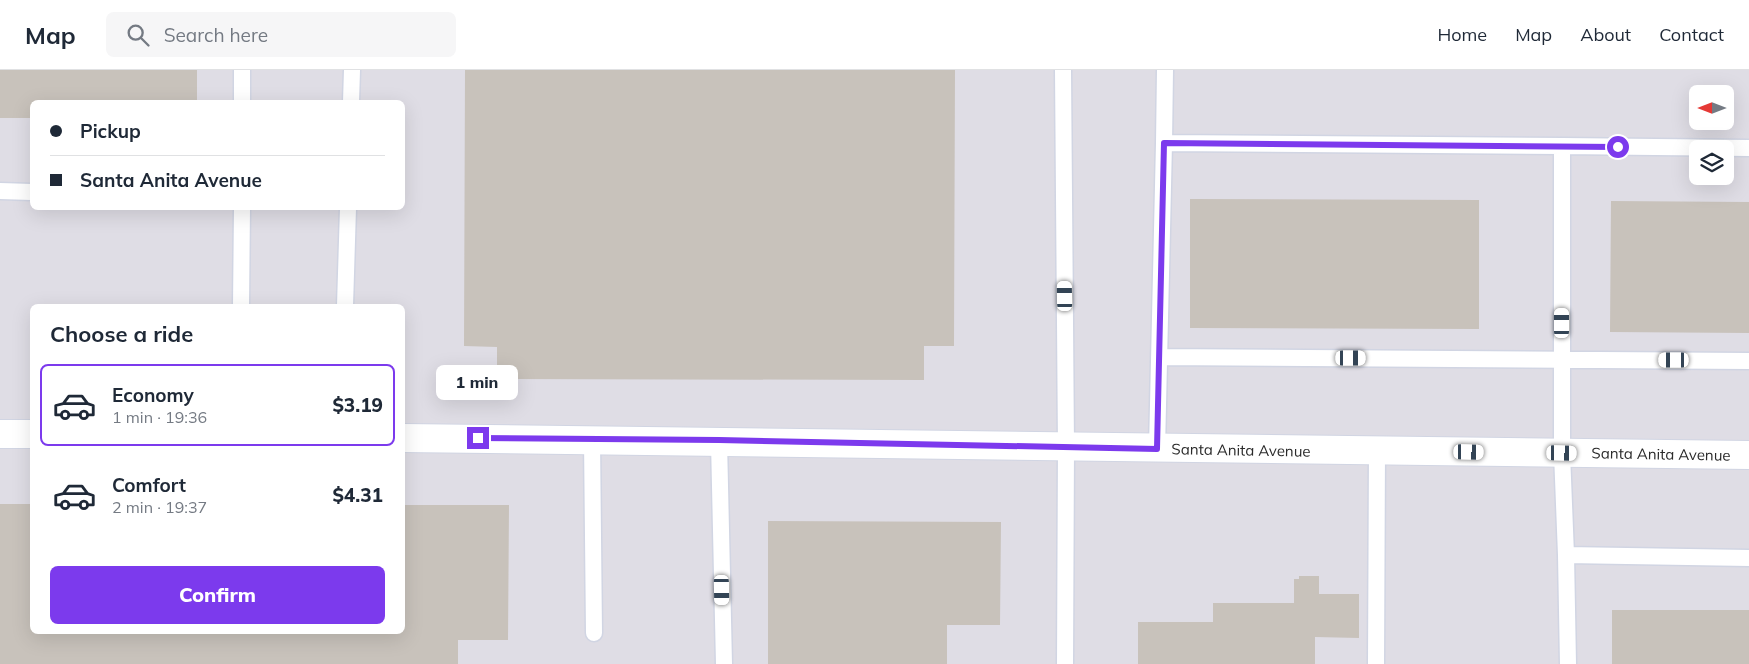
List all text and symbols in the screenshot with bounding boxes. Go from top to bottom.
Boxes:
search box [106,12,456,57]
text: Map [25,20,76,50]
icon: search [124,21,152,49]
text: Search here [164,23,268,47]
text: Home [1437,23,1487,46]
text: Map [1515,23,1552,46]
text: About [1580,23,1631,46]
text: Contact [1659,23,1724,46]
north arrow [1689,85,1734,130]
map controls [1689,85,1734,185]
text: Pickup [80,119,141,143]
route start [1607,136,1629,158]
button: layers [1689,140,1734,185]
text: Santa Anita Avenue [80,168,262,192]
car [1057,281,1072,311]
car [1554,308,1569,338]
text: Choose a ride [50,320,193,348]
car [1336,351,1366,366]
car [1659,353,1689,368]
callout: 1 min [437,366,519,400]
text: 1 min [456,372,498,392]
icon: car [52,383,97,428]
text: Economy [112,383,194,407]
text: $3.19 [332,393,383,417]
text: 1 min · 19:36 [112,407,207,427]
route end [467,427,489,449]
street label: Santa Anita Avenue [1171,439,1311,461]
street label: Santa Anita Avenue [1591,443,1731,465]
car [1453,444,1484,460]
car [1546,445,1577,461]
icon: car [52,473,97,518]
text: Comfort [112,473,186,497]
text: $4.31 [332,483,383,507]
text: 2 min · 19:37 [112,497,207,517]
button: Confirm [50,566,385,624]
car [714,575,729,605]

